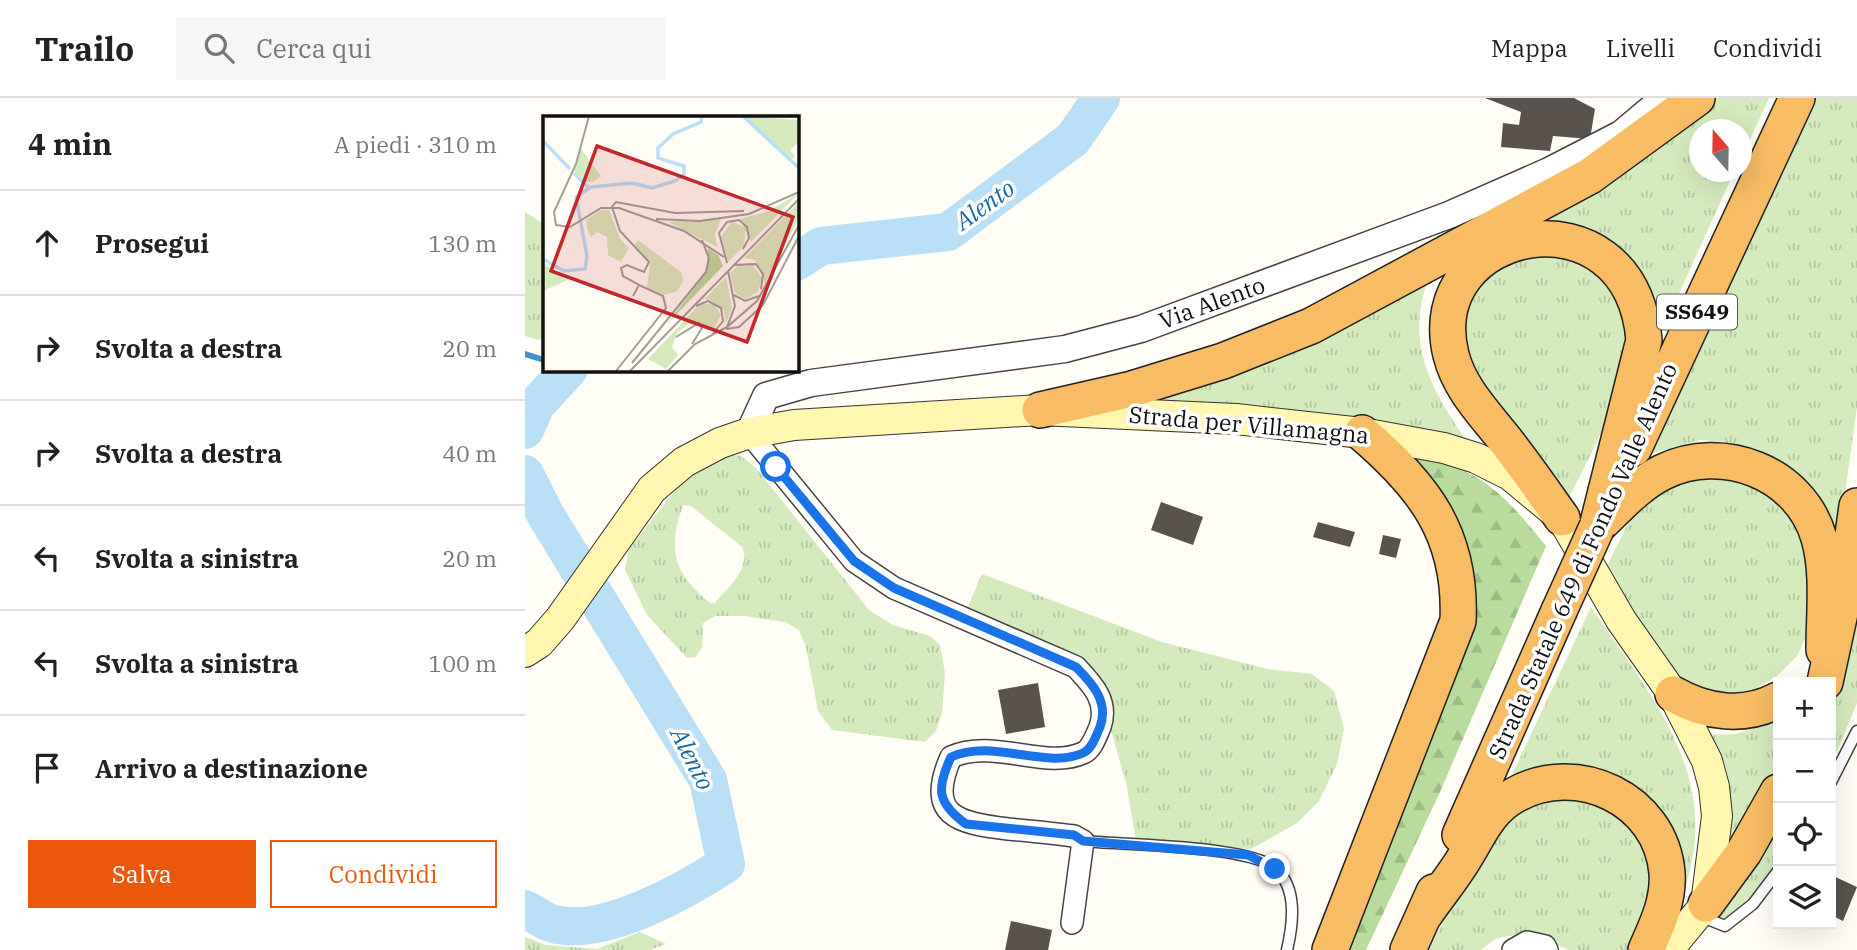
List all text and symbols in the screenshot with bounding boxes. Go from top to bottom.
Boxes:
search box [176,17,666,80]
text: Trailo [35,27,134,70]
icon: search [200,29,238,67]
text: Cerca qui [256,31,372,65]
text: Mappa [1491,32,1568,64]
text: Livelli [1606,32,1675,64]
text: Condividi [1713,32,1822,64]
inset map [543,116,798,371]
north arrow [1689,119,1752,182]
text: 4 min [28,124,112,163]
text: A piedi · 310 m [334,129,497,159]
water label: Alento [947,172,1021,238]
icon: ahead [28,224,66,262]
text: Prosegui [95,226,209,260]
text: 130 m [428,228,497,258]
street label: Via Alento [1155,269,1269,335]
road number: SS649 [1657,294,1737,330]
icon: right [28,329,66,367]
text: Svolta a destra [95,331,282,365]
text: 20 m [442,333,497,363]
street label: Strada Statale 649 di Fondo Valle Alento [1481,358,1683,763]
street label: Strada per Villamagna [1128,399,1370,449]
icon: right [28,434,66,472]
text: Svolta a destra [95,436,282,470]
text: 40 m [442,438,497,468]
route start [760,451,791,482]
icon: left [28,539,66,577]
text: Svolta a sinistra [95,541,299,575]
text: 20 m [442,543,497,573]
icon: left [28,644,66,682]
text: Svolta a sinistra [95,646,299,680]
text: 100 m [428,648,497,678]
map controls [1773,677,1836,929]
button: + [1773,677,1836,740]
water label: Alento [663,720,722,795]
button: − [1773,740,1836,803]
icon: arrive [28,749,66,787]
text: Arrivo a destinazione [95,751,368,785]
button: locate [1773,803,1836,866]
button: Salva [28,840,256,908]
button: Condividi [270,840,497,908]
route end [1259,853,1290,884]
button: layers [1773,866,1836,929]

